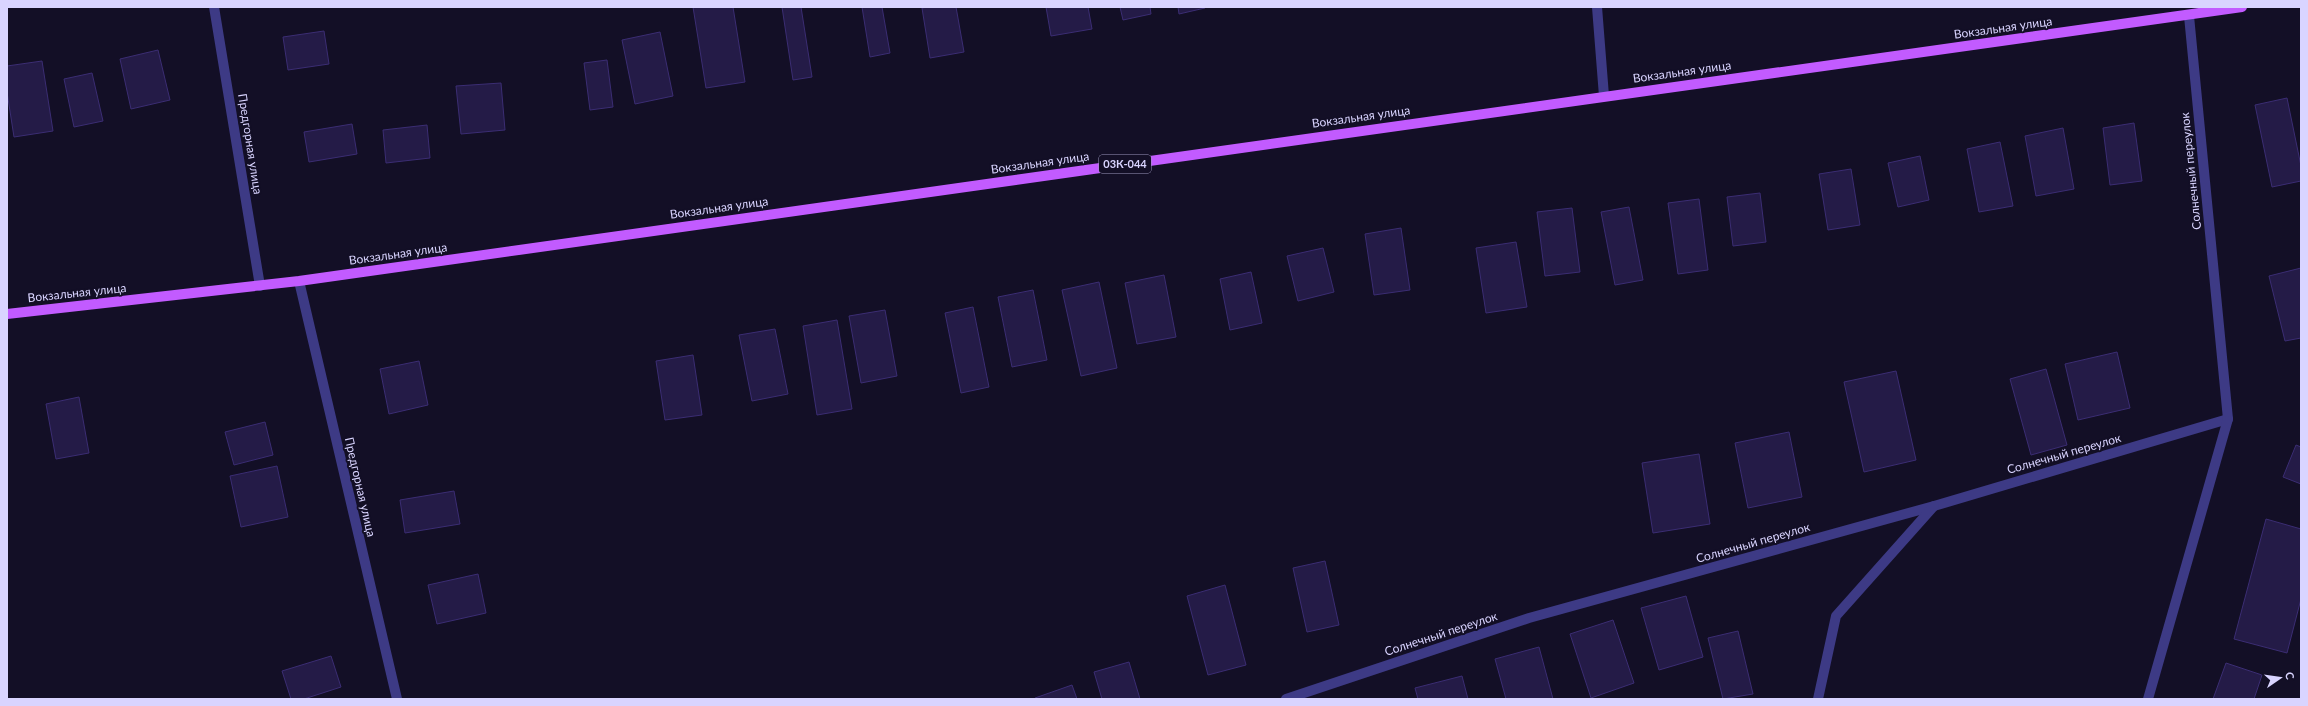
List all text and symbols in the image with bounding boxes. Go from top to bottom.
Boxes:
street label: Вокзальная улица [1953,13,2053,42]
street label: Вокзальная улица [1632,57,1732,86]
street label: Предгорная улица [235,92,266,195]
street label: Вокзальная улица [1311,102,1411,131]
street label: Солнечный переулок [2177,111,2204,230]
street label: Вокзальная улица [990,148,1090,177]
road number: 03К-044 [1099,155,1151,173]
street label: Вокзальная улица [669,193,769,222]
street label: Вокзальная улица [348,239,448,268]
street label: Вокзальная улица [27,280,127,305]
street label: Солнечный переулок [2005,430,2123,477]
street label: Предгорная улица [342,436,379,538]
street label: Солнечный переулок [1694,519,1812,566]
street label: Солнечный переулок [1382,608,1500,659]
north arrow [2260,658,2300,698]
text: С [2283,671,2298,681]

